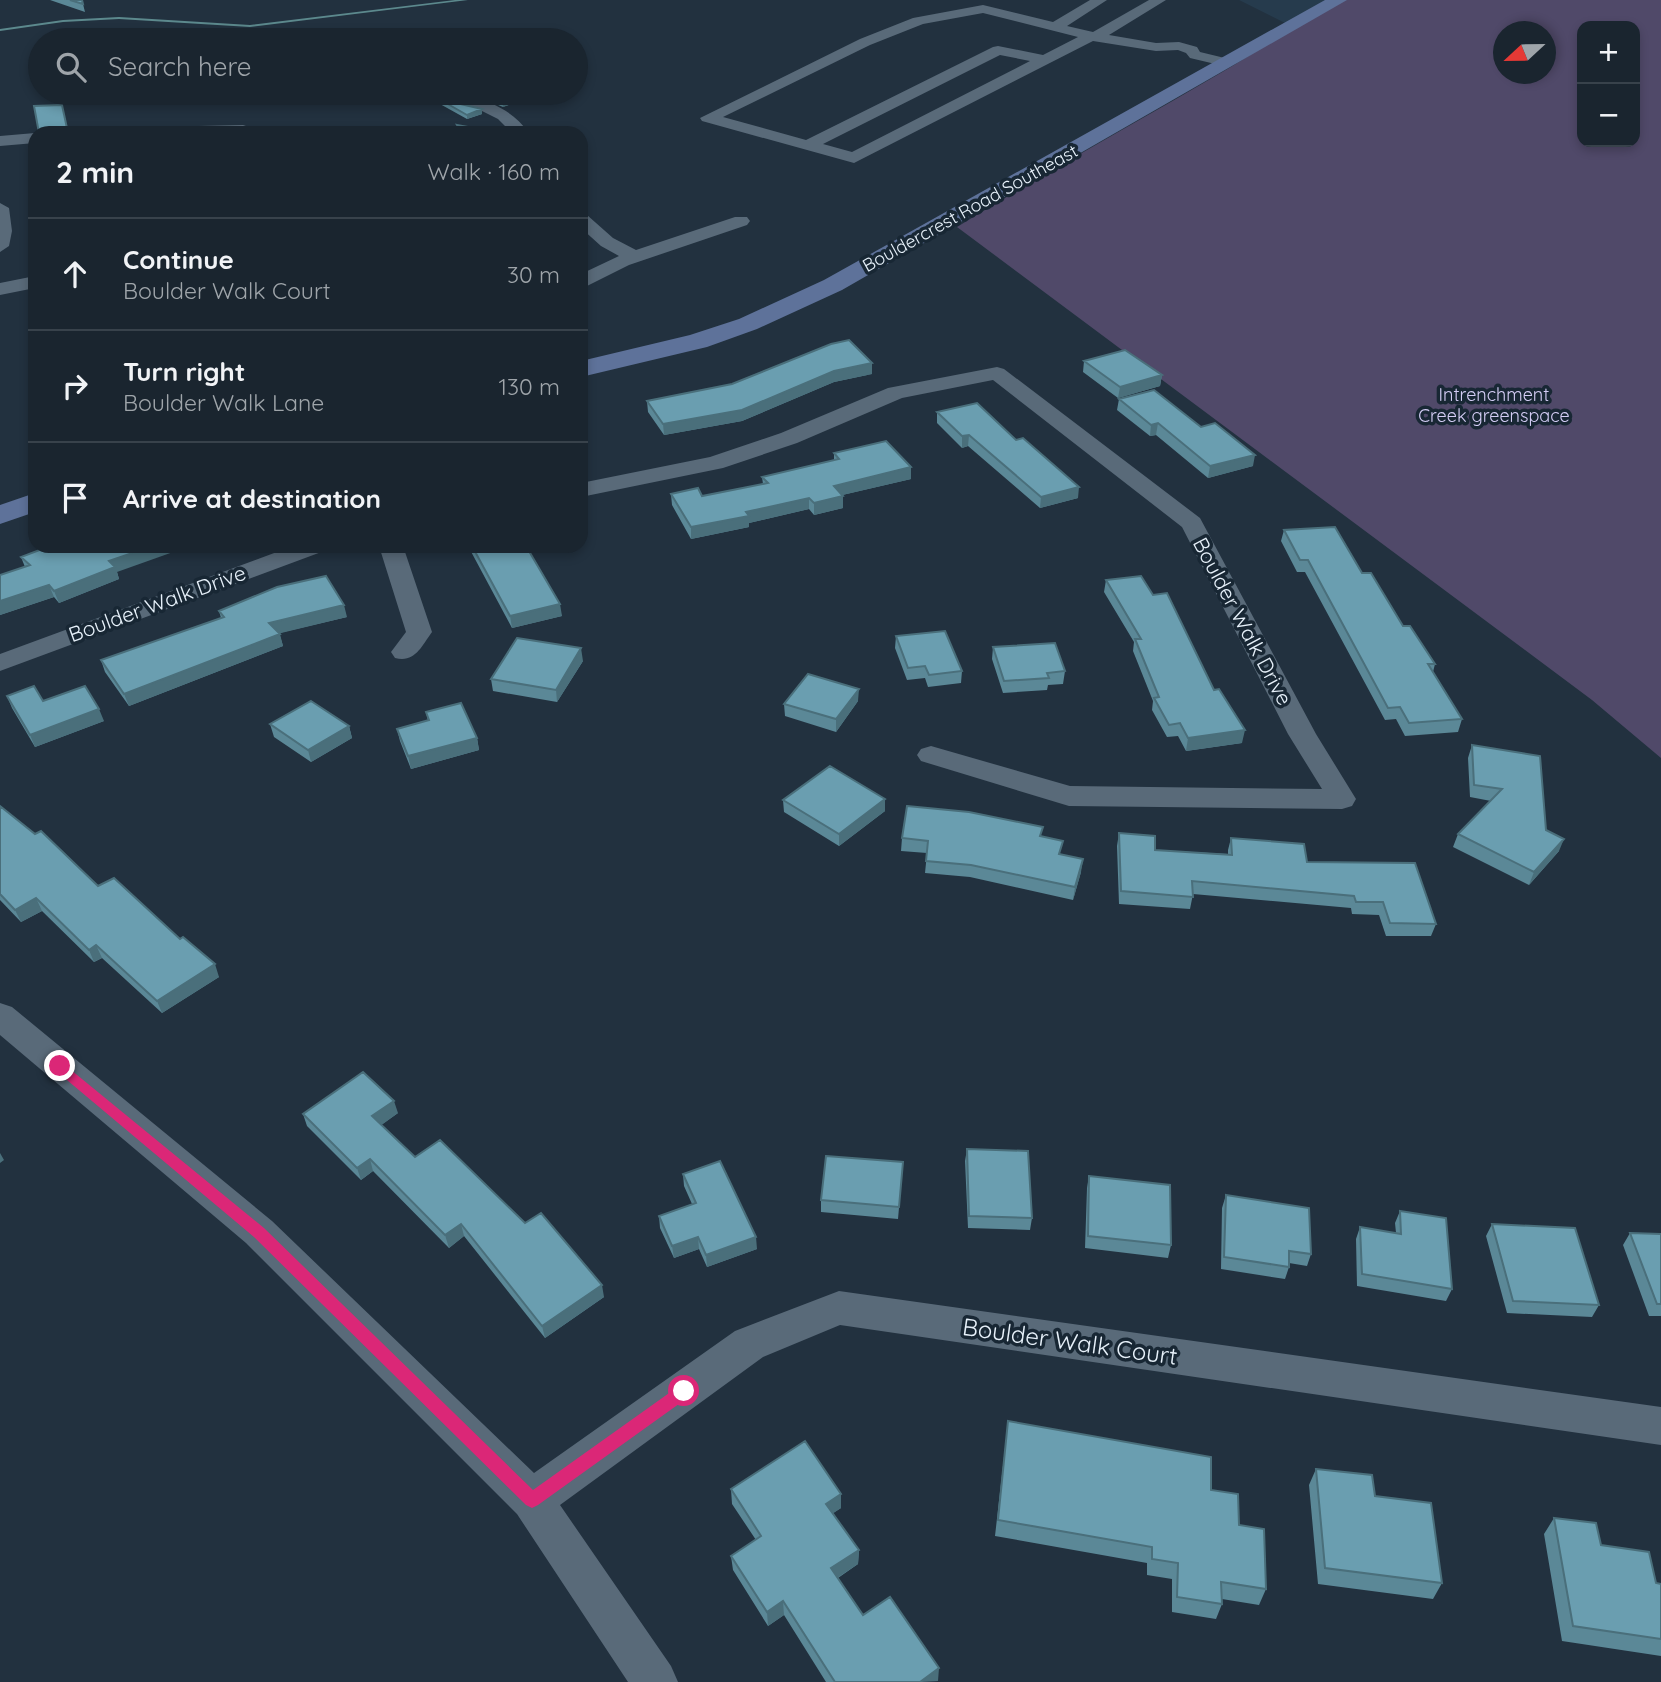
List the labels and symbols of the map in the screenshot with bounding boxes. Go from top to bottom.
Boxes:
north arrow [1493,21,1556,84]
street label: Bouldercrest Road Southeast [858,139,1082,277]
park label: Intrenchment Creek greenspace [1418,383,1570,427]
street label: Boulder Walk Drive [1188,533,1298,709]
street label: Boulder Walk Drive [65,559,249,647]
route end [44,1050,75,1081]
street label: Boulder Walk Court [961,1311,1179,1371]
route start [668,1375,699,1406]

